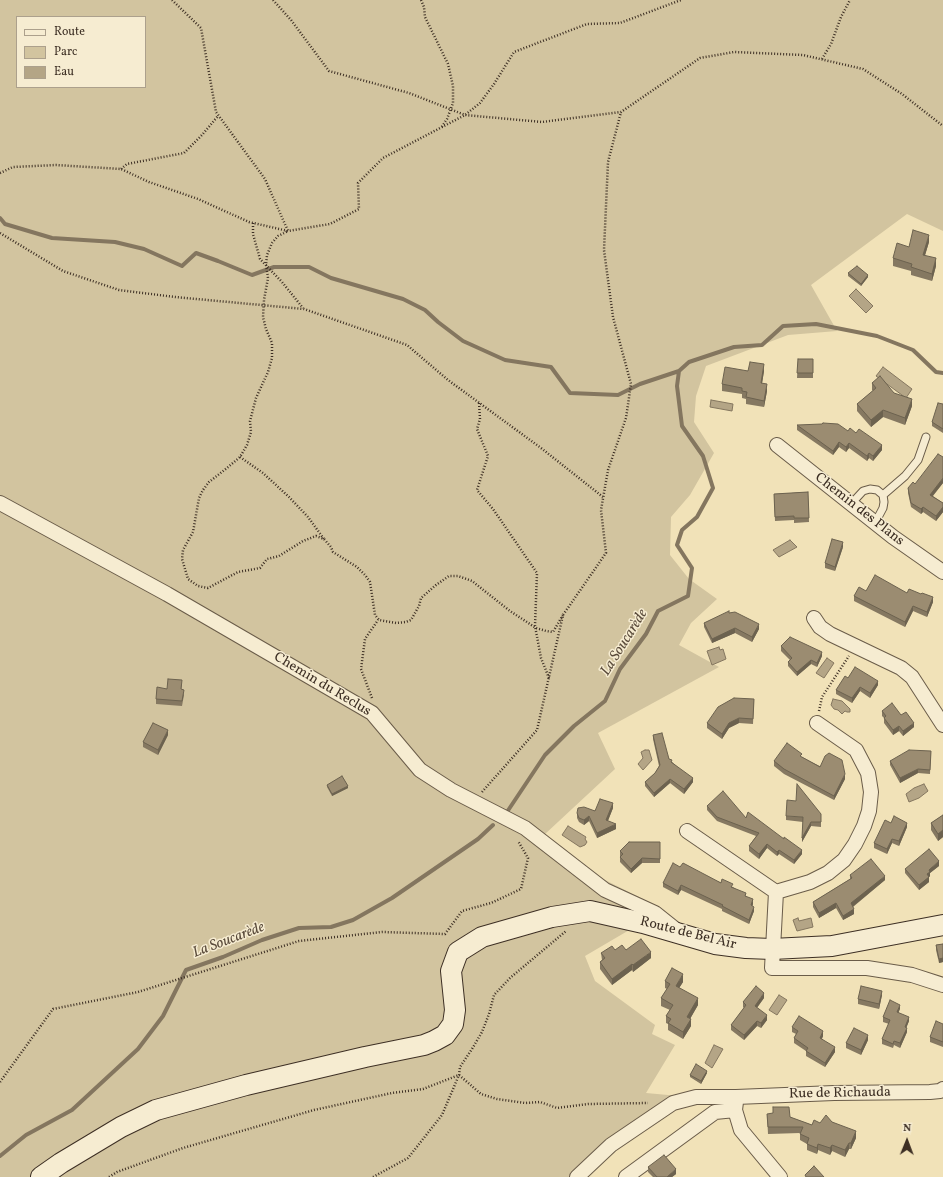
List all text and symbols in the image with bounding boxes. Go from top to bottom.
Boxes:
legend [16,16,146,88]
text: Route [54,24,85,40]
text: Parc [54,44,77,60]
text: Eau [54,64,74,80]
street label: Chemin des Plans [811,470,907,550]
water label: La Soucarède [597,606,653,680]
street label: Chemin du Reclus [270,649,374,721]
street label: Route de Bel Air [638,914,738,954]
water label: La Soucarède [191,919,267,963]
street label: Rue de Richauda [789,1085,891,1103]
north arrow [887,1121,927,1161]
text: N [903,1121,911,1136]

